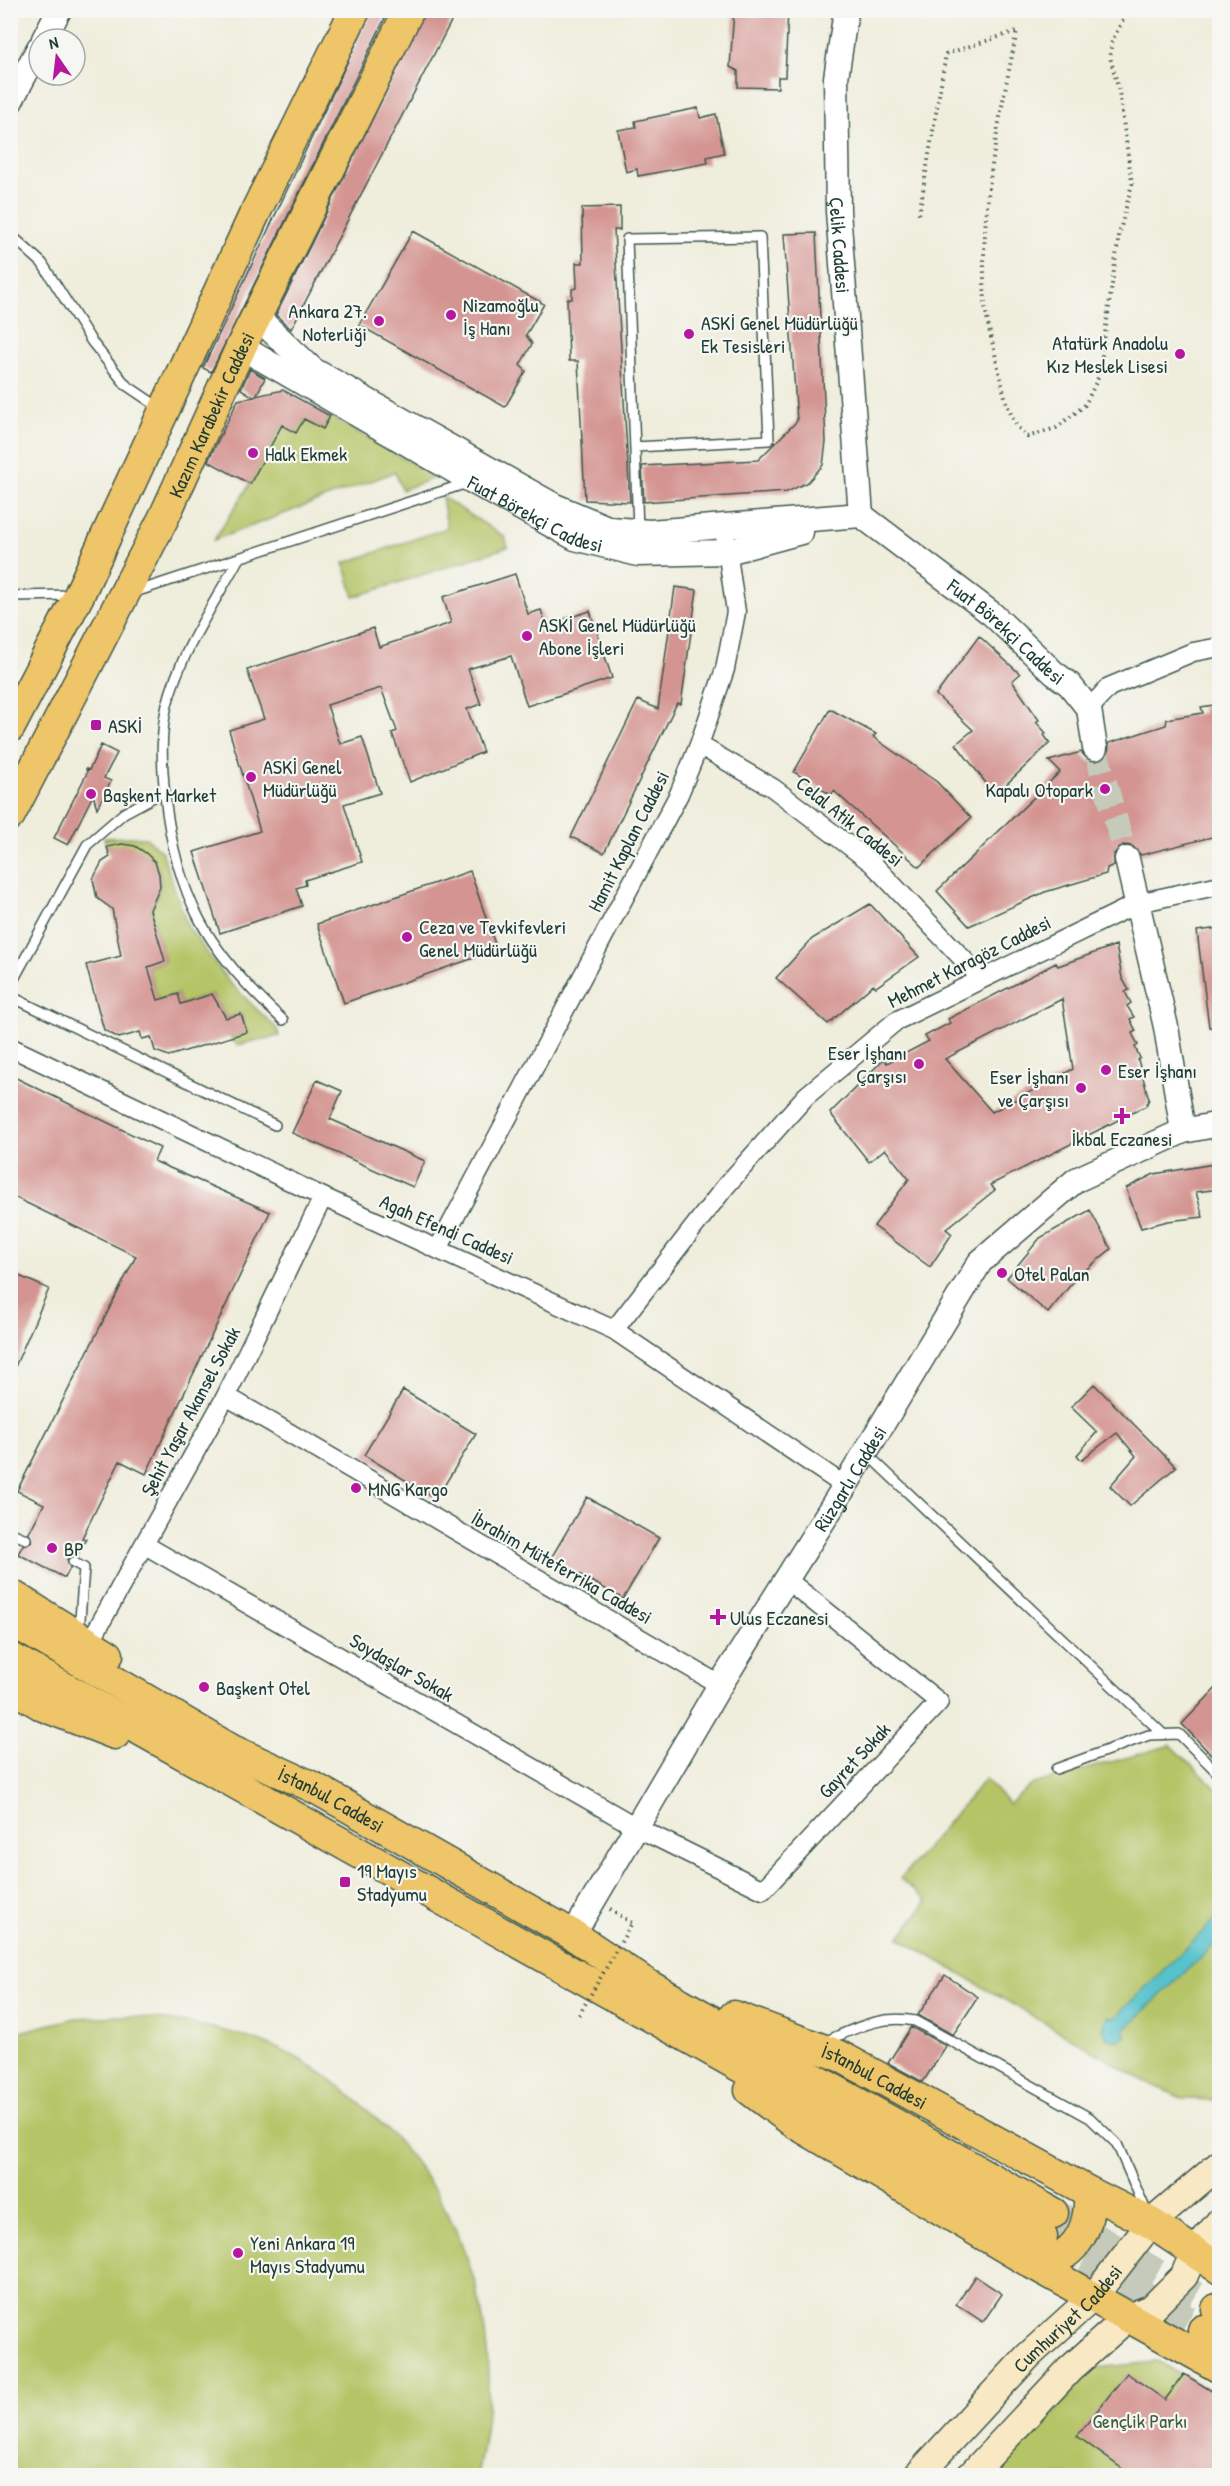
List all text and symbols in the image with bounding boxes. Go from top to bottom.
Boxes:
north arrow [27,27,87,87]
text: N [47,31,61,54]
street label: Çelik Caddesi [824,197,858,294]
place label: Nizamoğlu İş Hanı [463,291,538,341]
place label: Ankara 27. Noterliği [288,297,367,347]
marker: Nizamoğlu İş Hanı [444,308,458,322]
place label: ASKİ Genel Müdürlüğü Ek Tesisleri [701,309,858,359]
marker: Ankara 27. Noterliği [372,314,386,328]
street label: Kazım Karabekir Caddesi [161,327,260,502]
marker: ASKİ Genel Müdürlüğü Ek Tesisleri [682,327,696,341]
place label: Atatürk Anadolu Kız Meslek Lisesi [1046,329,1168,379]
marker: Atatürk Anadolu Kız Meslek Lisesi [1173,347,1187,361]
place label: Halk Ekmek [265,440,347,467]
marker: Halk Ekmek [246,446,260,460]
street label: Fuat Börekçi Caddesi [463,468,606,558]
street label: Fuat Börekçi Caddesi [942,571,1071,690]
place label: ASKİ Genel Müdürlüğü Abone İşleri [539,611,696,661]
marker: ASKİ Genel Müdürlüğü Abone İşleri [520,629,534,643]
place label: ASKİ [108,712,142,739]
marker: ASKİ [89,718,103,732]
place label: ASKİ Genel Müdürlüğü [263,753,342,803]
street label: Hamit Kaplan Caddesi [581,766,675,916]
street label: Celal Atik Caddesi [791,769,909,873]
marker: ASKİ Genel Müdürlüğü [244,770,258,784]
place label: Kapalı Otopark [985,776,1093,803]
place label: Başkent Market [103,781,217,808]
marker: Kapalı Otopark [1098,782,1112,796]
marker: Başkent Market [84,787,98,801]
street label: Mehmet Karagöz Caddesi [883,908,1055,1014]
place label: Ceza ve Tevkifevleri Genel Müdürlüğü [419,913,566,963]
marker: Ceza ve Tevkifevleri Genel Müdürlüğü [400,930,414,944]
place label: Eser İşhanı Çarşısı [828,1039,907,1089]
marker: Eser İşhanı Çarşısı [912,1057,926,1071]
place label: Eser İşhanı [1118,1057,1197,1084]
place label: Eser İşhanı ve Çarşısı [990,1063,1069,1113]
marker: Eser İşhanı [1099,1063,1113,1077]
marker: Eser İşhanı ve Çarşısı [1074,1081,1088,1095]
marker: İkbal Eczanesi [1115,1109,1129,1123]
place label: İkbal Eczanesi [1071,1125,1173,1152]
street label: Agah Efendi Caddesi [376,1187,518,1271]
place label: Otel Palan [1014,1260,1090,1287]
marker: Otel Palan [995,1266,1009,1280]
street label: Şehit Yaşar Akansel Sokak [134,1322,246,1500]
street label: Rüzgarlı Caddesi [807,1420,892,1536]
place label: MNG Kargo [368,1475,448,1502]
marker: MNG Kargo [349,1481,363,1495]
street label: İbrahim Müteferrika Caddesi [467,1504,657,1630]
place label: BP [64,1535,84,1562]
marker: BP [45,1541,59,1555]
place label: Ulus Eczanesi [730,1604,829,1631]
marker: Ulus Eczanesi [711,1610,725,1624]
street label: Soydaşlar Sokak [345,1626,459,1708]
place label: Başkent Otel [216,1674,310,1701]
marker: Başkent Otel [197,1680,211,1694]
street label: Gayret Sokak [812,1716,896,1804]
street label: İstanbul Caddesi [274,1759,389,1838]
place label: 19 Mayıs Stadyumu [357,1857,427,1907]
marker: 19 Mayıs Stadyumu [338,1875,352,1889]
street label: İstanbul Caddesi [818,2037,933,2115]
place label: Yeni Ankara 19 Mayıs Stadyumu [250,2229,365,2279]
marker: Yeni Ankara 19 Mayıs Stadyumu [231,2246,245,2260]
street label: Cumhuriyet Caddesi [1006,2258,1128,2378]
park label: Gençlik Parkı [1093,2407,1188,2434]

